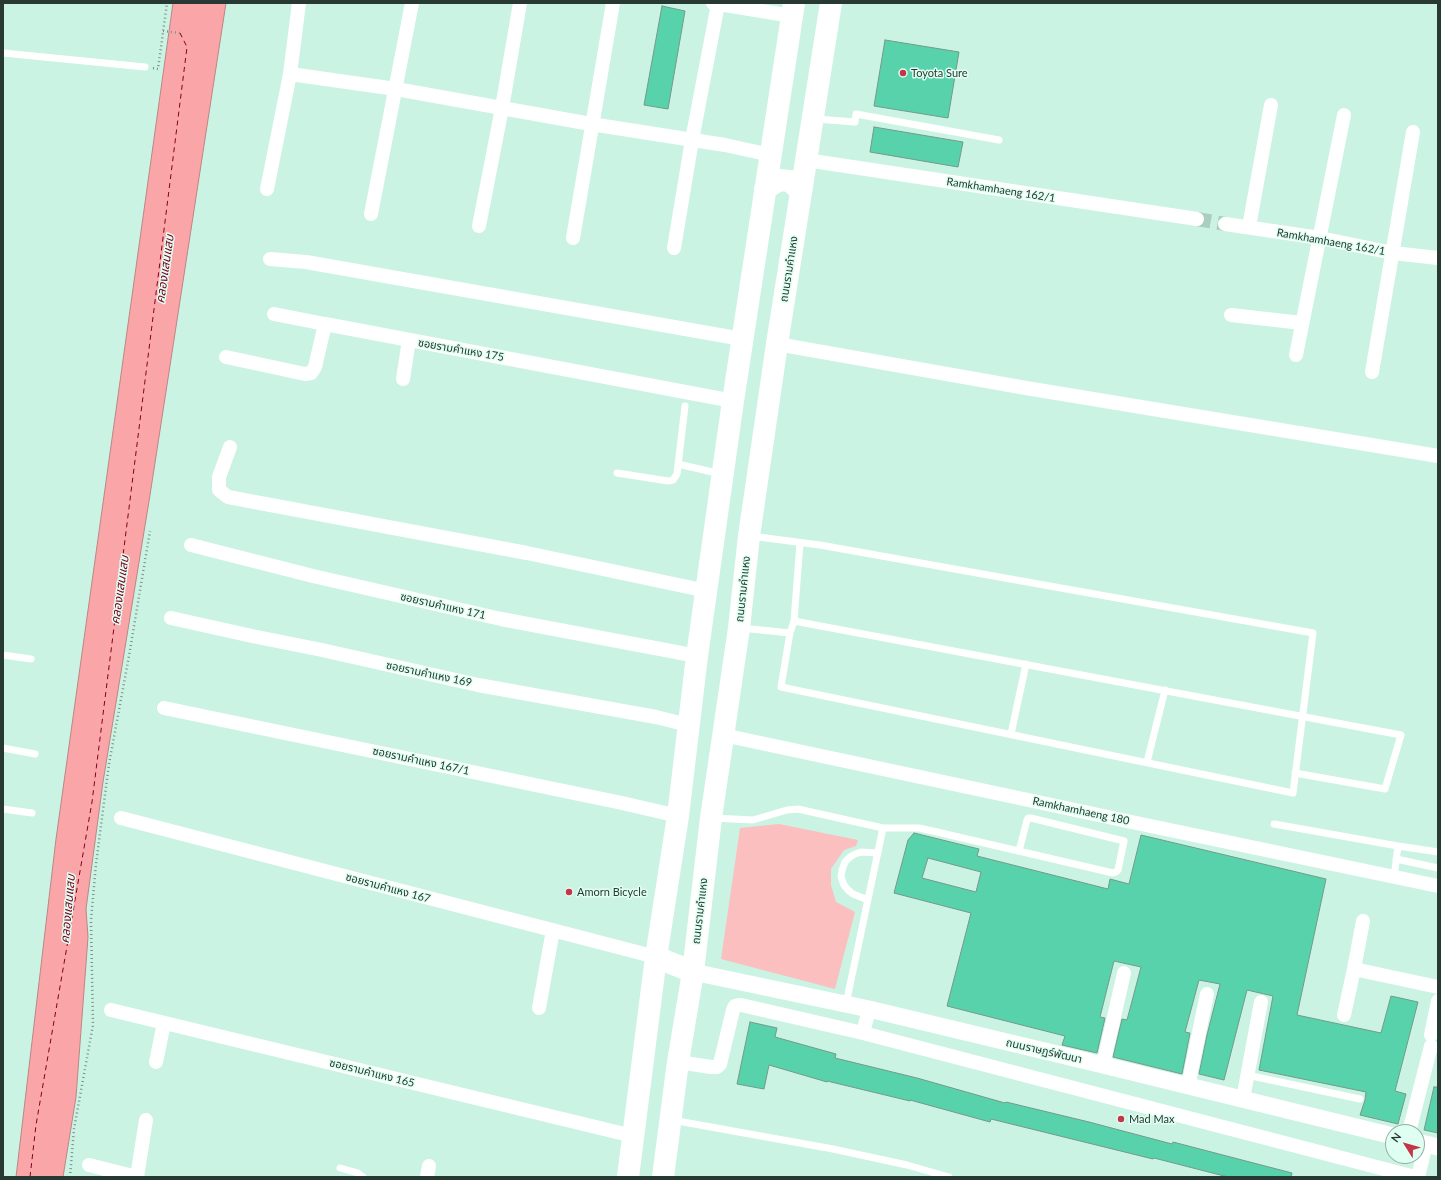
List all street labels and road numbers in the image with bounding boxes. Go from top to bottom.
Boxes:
street label: Ramkhamhaeng 162/1 [946,175,1056,205]
street label: Ramkhamhaeng 162/1 [1276,226,1386,258]
street label: ถนนรามคำแหง [777,235,801,303]
street label: ซอยรามคำแหง 175 [417,336,505,364]
street label: ถนนรามคำแหง [733,555,753,623]
street label: ซอยรามคำแหง 171 [399,590,487,622]
street label: ซอยรามคำแหง 169 [385,658,473,690]
street label: ซอยรามคำแหง 167/1 [371,744,471,778]
street label: Ramkhamhaeng 180 [1031,794,1131,828]
street label: ซอยรามคำแหง 167 [344,870,432,906]
street label: ถนนรามคำแหง [689,877,711,945]
street label: ถนนราษฏร์พัฒนา [1005,1036,1083,1066]
street label: ซอยรามคำแหง 165 [328,1056,416,1090]

